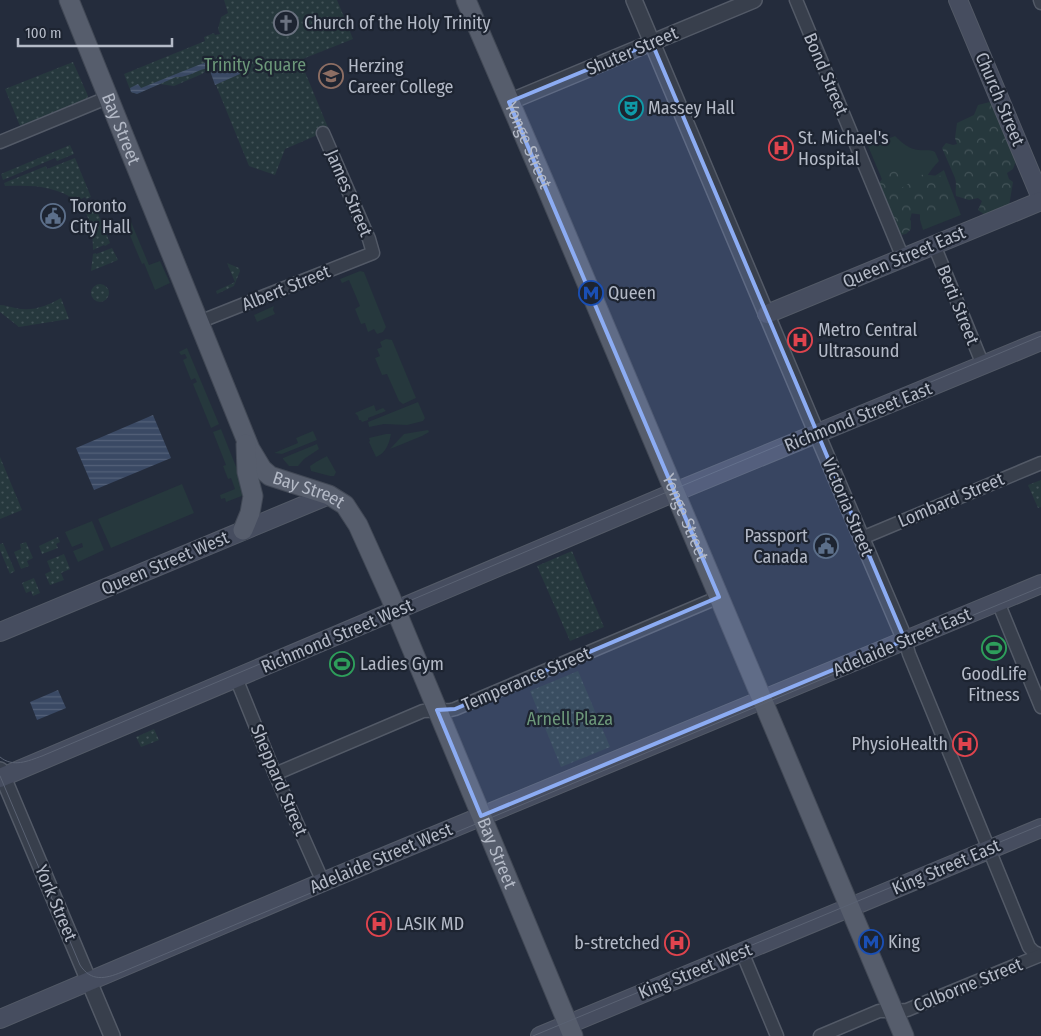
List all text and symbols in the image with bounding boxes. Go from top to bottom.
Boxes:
church icon: Church of the Holy Trinity [273,10,299,36]
place label: Church of the Holy Trinity [304,12,490,34]
scale bar [18,15,171,47]
street label: Shuter Street [583,22,681,80]
text: 100 m [25,24,62,42]
street label: Bond Street [799,30,853,118]
street label: Church Street [970,49,1030,149]
park label: Trinity Square [204,54,306,76]
place label: Herzing Career College [348,55,454,98]
school or university icon: Herzing Career College [318,63,344,89]
street label: Bay Street [97,90,145,168]
theatre icon: Massey Hall [618,95,644,121]
place label: Massey Hall [648,97,735,119]
street label: Yonge Street [500,98,557,192]
place label: St. Michael's Hospital [798,127,889,170]
hospital icon: St. Michael's Hospital [768,135,794,161]
street label: James Street [321,146,377,240]
place label: Toronto City Hall [70,195,131,238]
public building icon: Toronto City Hall [40,203,66,229]
street label: Queen Street East [839,221,969,293]
street label: Albert Street [239,260,333,316]
street label: Berti Street [932,262,984,348]
metro station icon: Queen [578,280,604,306]
place label: Queen [608,282,656,304]
place label: Metro Central Ultrasound [818,319,917,362]
hospital icon: Metro Central Ultrasound [787,327,813,353]
street label: Richmond Street East [781,377,935,457]
street label: Victoria Street [817,455,879,560]
street label: Bay Street [270,467,349,513]
street label: Lombard Street [895,468,1007,532]
street label: Yonge Street [657,470,714,564]
place label: Passport Canada [744,525,808,568]
street label: Queen Street West [98,526,232,600]
public building icon: Passport Canada [813,533,839,559]
street label: Richmond Street West [258,594,416,678]
street label: Adelaide Street East [830,603,974,681]
sports icon: GoodLife Fitness [981,635,1007,661]
street label: Temperance Street [458,642,594,716]
sports icon: Ladies Gym [329,651,355,677]
place label: Ladies Gym [360,653,444,675]
place label: GoodLife Fitness [961,663,1027,706]
park label: Arnell Plaza [527,708,613,730]
street label: Sheppard Street [246,721,312,839]
hospital icon: PhysioHealth [952,731,978,757]
place label: PhysioHealth [852,733,948,755]
street label: Bay Street [472,814,521,892]
street label: Adelaide Street West [306,818,456,898]
street label: King Street East [889,834,1003,900]
street label: York Street [30,862,82,944]
hospital icon: LASIK MD [366,911,392,937]
place label: LASIK MD [396,913,464,935]
metro station icon: King [858,929,884,955]
hospital icon: b-stretched [664,930,690,956]
place label: King [888,931,921,953]
place label: b-stretched [574,932,660,954]
street label: King Street West [635,938,755,1004]
street label: Colborne Street [910,953,1026,1017]

